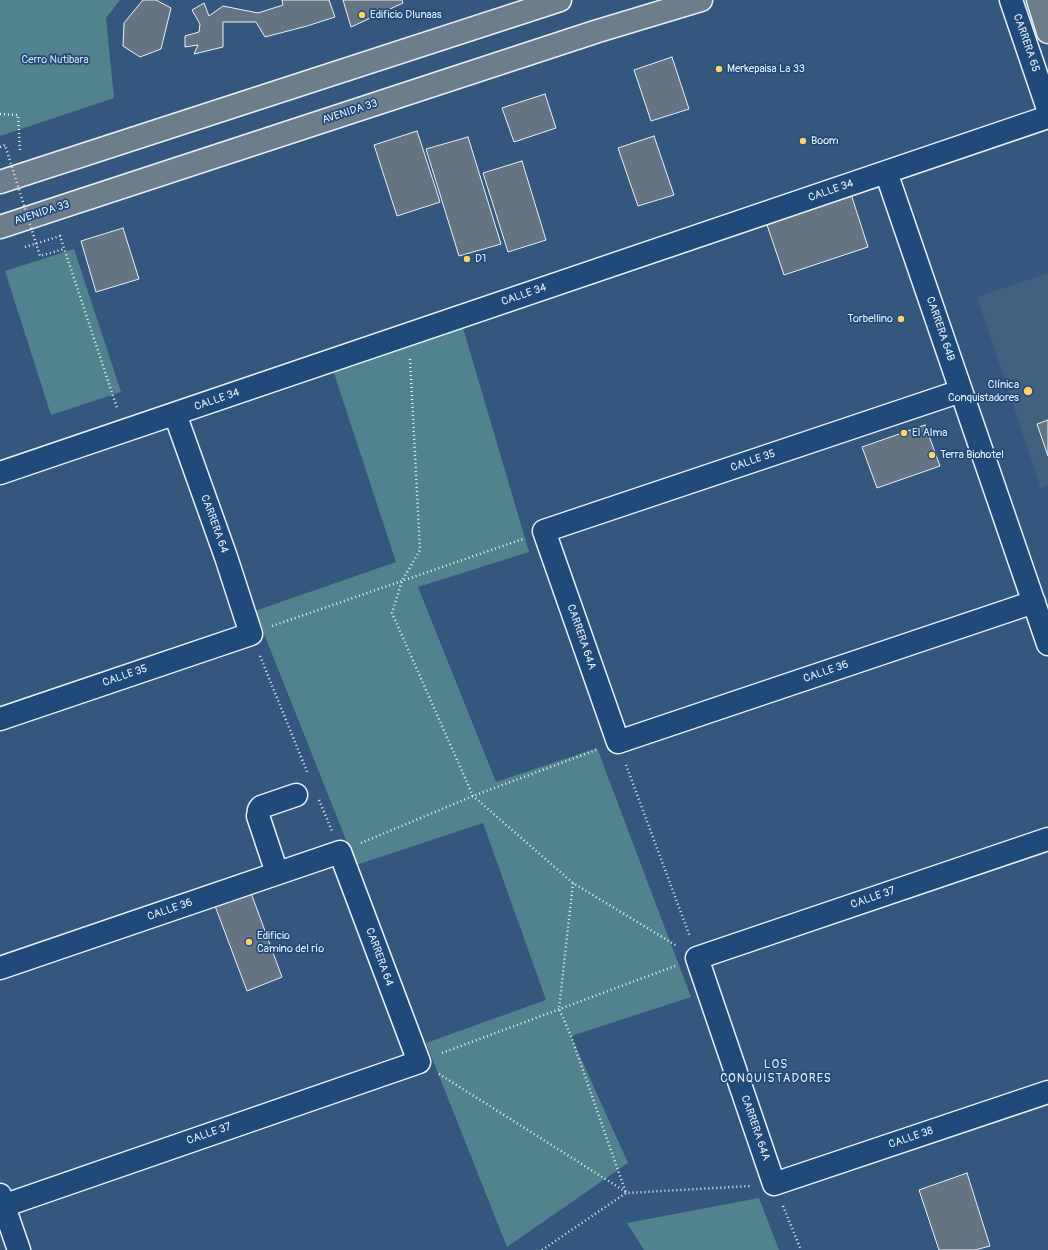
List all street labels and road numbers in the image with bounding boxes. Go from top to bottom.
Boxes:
street label: CARRERA 65 [1010,12,1042,74]
street label: AVENIDA 33 [321,97,379,127]
street label: CALLE 34 [807,177,855,205]
street label: AVENIDA 33 [13,198,71,228]
street label: CALLE 34 [500,281,548,309]
street label: CARRERA 64B [923,295,957,363]
street label: CALLE 34 [193,386,241,414]
street label: CALLE 35 [729,447,777,475]
street label: CARRERA 64 [197,493,231,555]
street label: CARRERA 64A [564,603,598,671]
street label: CALLE 36 [802,658,850,686]
street label: CALLE 35 [101,662,149,690]
street label: CALLE 37 [849,884,897,912]
street label: CALLE 36 [146,896,194,924]
street label: CARRERA 64 [362,926,396,988]
street label: CARRERA 64A [738,1094,772,1162]
street label: CALLE 37 [185,1120,233,1148]
street label: CALLE 38 [887,1124,935,1152]

